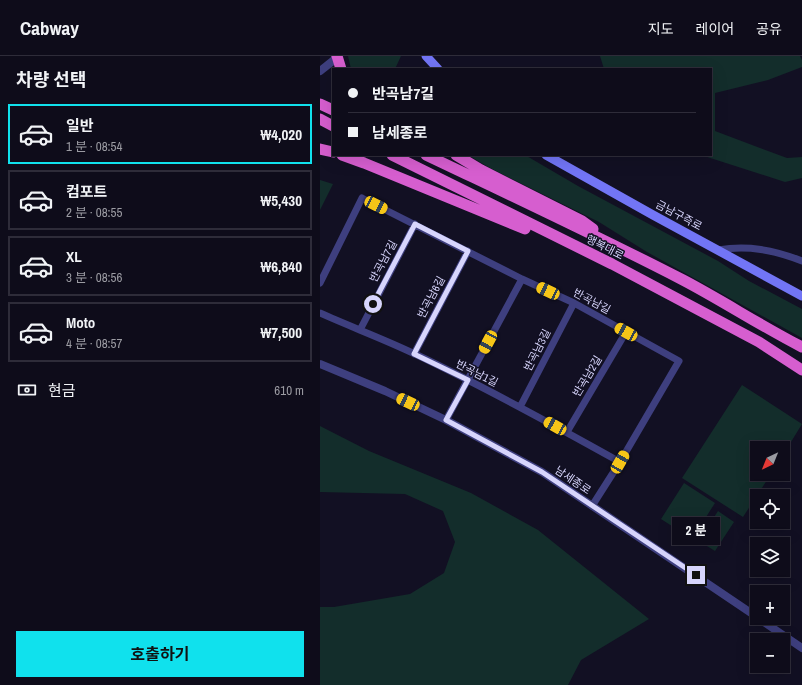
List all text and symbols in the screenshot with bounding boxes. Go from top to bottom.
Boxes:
text: Cabway [20,15,79,41]
text: 지도 [648,20,674,38]
text: 레이어 [696,20,734,38]
text: 공유 [756,20,782,38]
text: 차량 선택 [16,67,86,92]
text: 반곡남7길 [372,83,434,104]
text: 일반 [66,115,94,136]
icon: car [18,116,54,152]
text: 남세종로 [372,122,427,143]
text: ₩4,020 [261,124,302,145]
text: 1 분 · 08:54 [66,138,122,155]
text: 컴포트 [66,181,107,202]
icon: car [18,182,54,218]
text: ₩5,430 [261,190,302,211]
car [363,194,389,216]
street label: 금남구즉로 [653,197,705,233]
text: 2 분 · 08:55 [66,204,122,221]
street label: 행복대로 [584,232,626,262]
street label: 반곡남7길 [366,238,400,284]
text: XL [66,246,82,267]
icon: car [18,248,54,284]
text: ₩6,840 [261,256,302,277]
text: 3 분 · 08:56 [66,269,122,286]
street label: 반곡남6길 [414,274,448,320]
car [535,280,561,302]
street label: 반곡남길 [571,285,613,317]
route start [364,295,382,313]
text: Moto [66,312,95,333]
icon: car [18,314,54,350]
car [613,321,639,343]
text: ₩7,500 [261,322,302,343]
street label: 반곡남3길 [520,327,554,373]
car [477,329,499,355]
text: 4 분 · 08:57 [66,335,122,352]
street label: 반곡남2길 [569,353,605,399]
street label: 반곡남1길 [454,356,500,390]
icon: cash [16,379,38,401]
text: 현금 [48,380,76,401]
text: 610 m [274,382,304,399]
car [395,391,421,413]
car [542,415,568,437]
north arrow [750,441,790,481]
map controls [750,441,790,673]
car [609,449,631,475]
street label: 남세종로 [552,463,594,497]
button: locate [750,489,790,529]
callout: 2 분 [672,517,720,545]
text: 2 분 [686,522,706,539]
button: layers [750,537,790,577]
route end [687,566,705,584]
button: + [750,585,790,625]
button: 호출하기 [16,631,304,677]
button: − [750,633,790,673]

